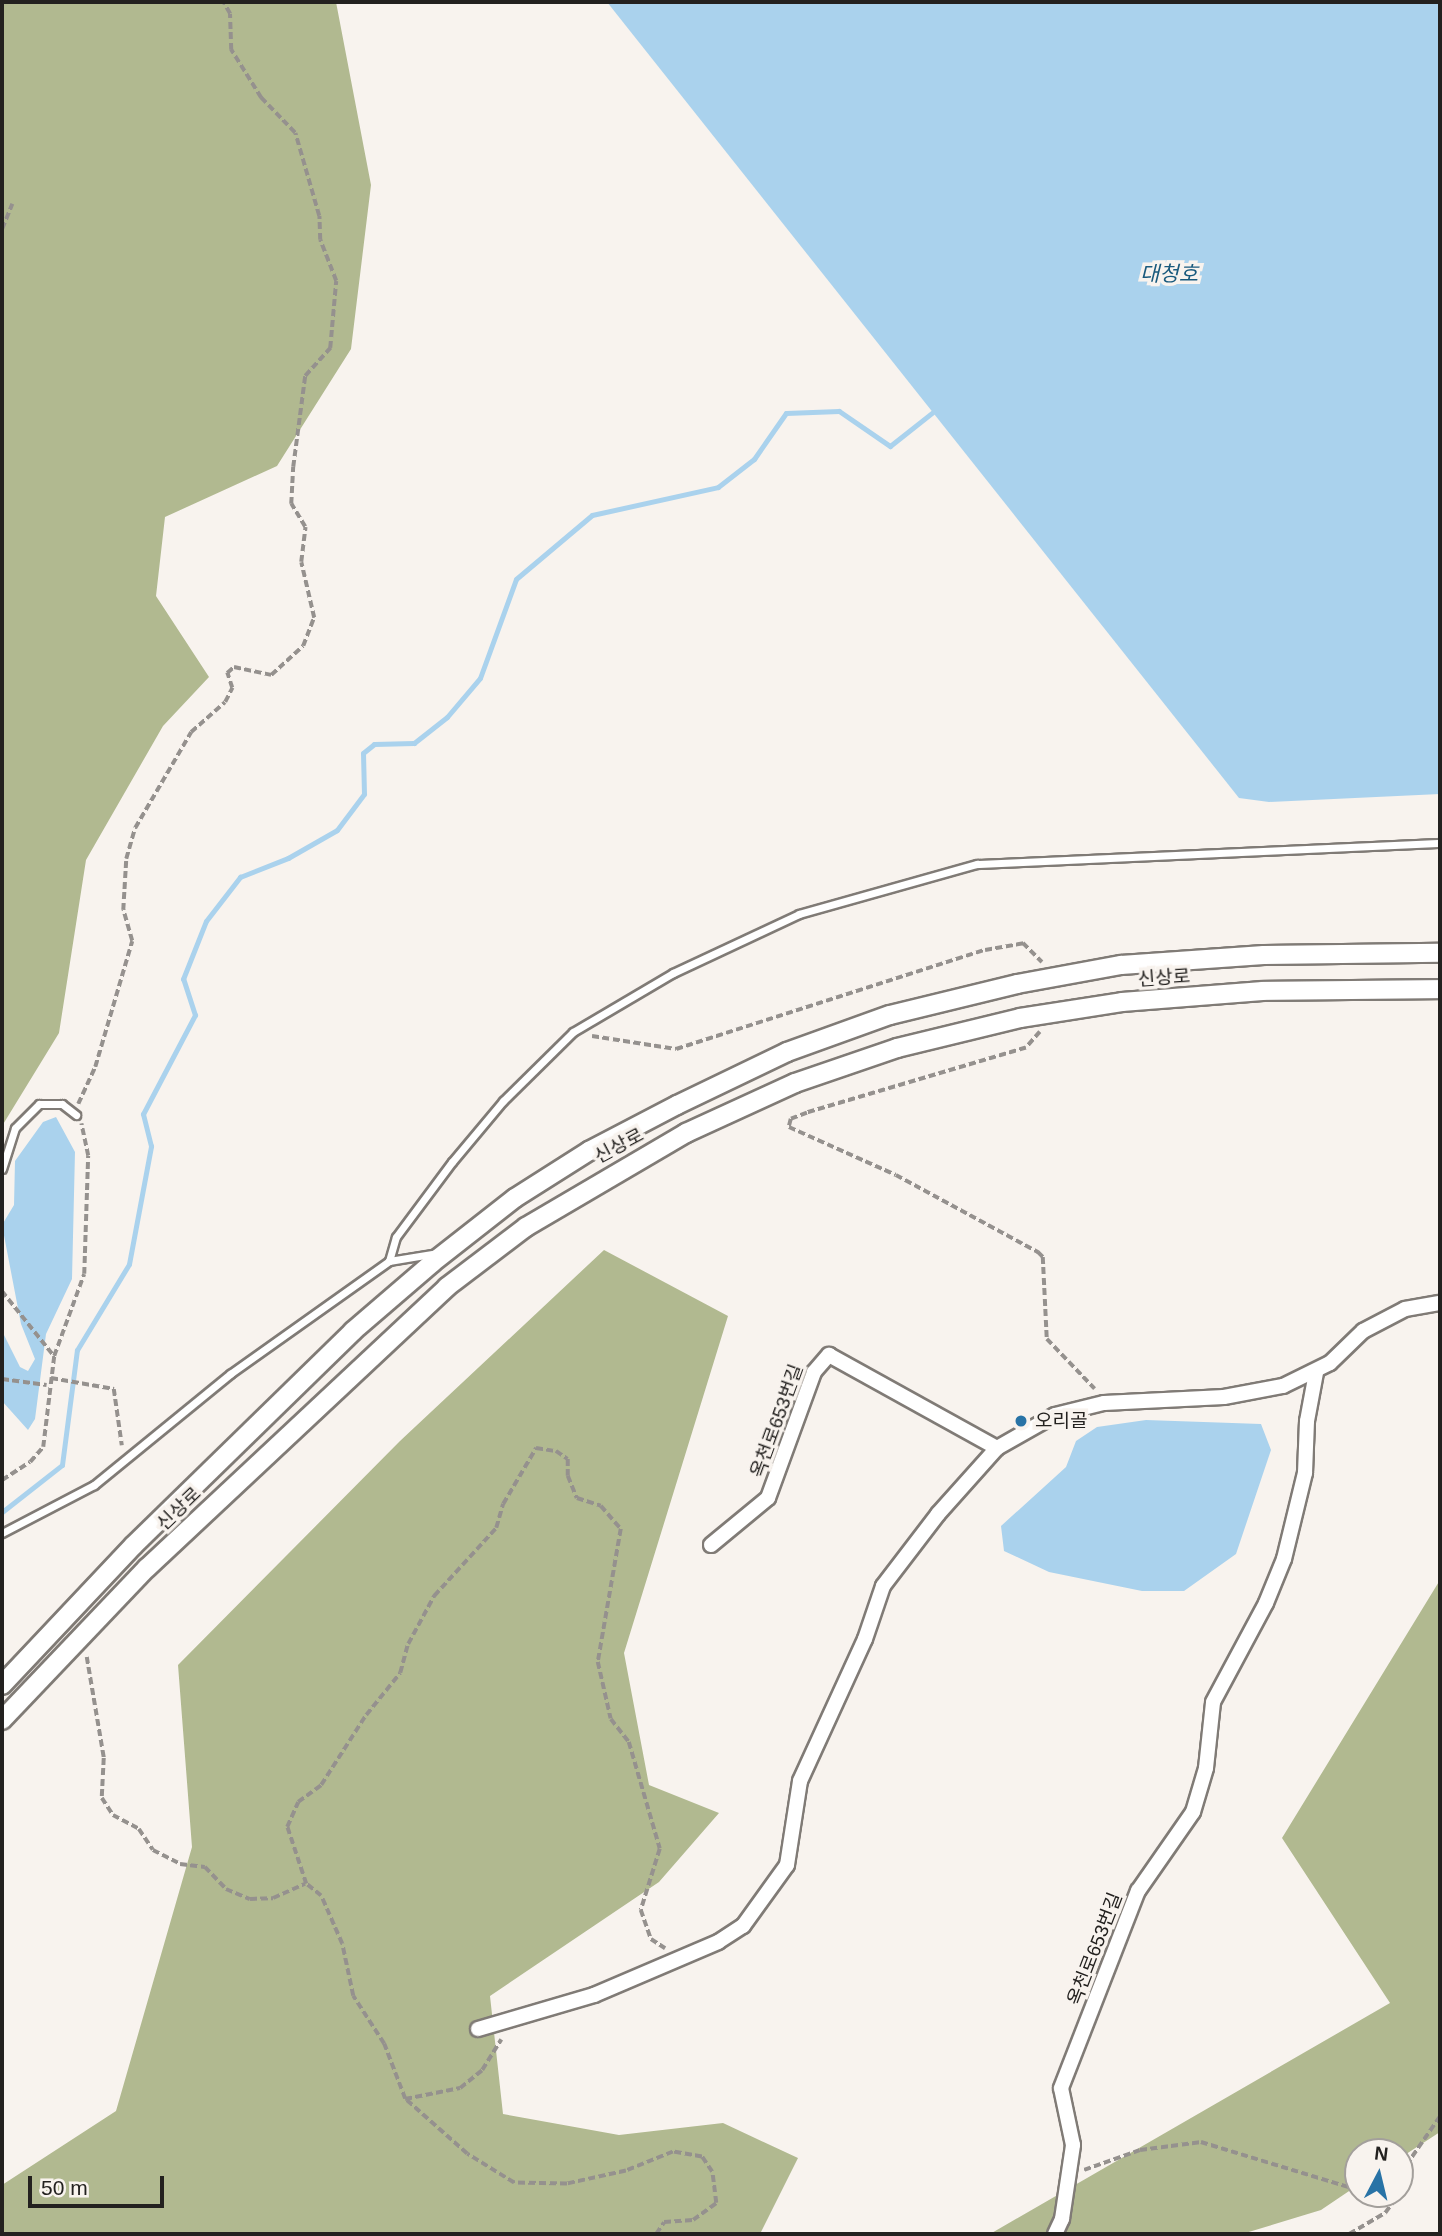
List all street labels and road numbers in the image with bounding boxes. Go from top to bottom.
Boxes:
street label: 신상로 [1137,965,1191,991]
street label: 신상로 [590,1124,648,1168]
street label: 옥천로653번길 [746,1361,808,1481]
street label: 신상로 [152,1483,206,1535]
street label: 옥천로653번길 [1063,1889,1127,2009]

